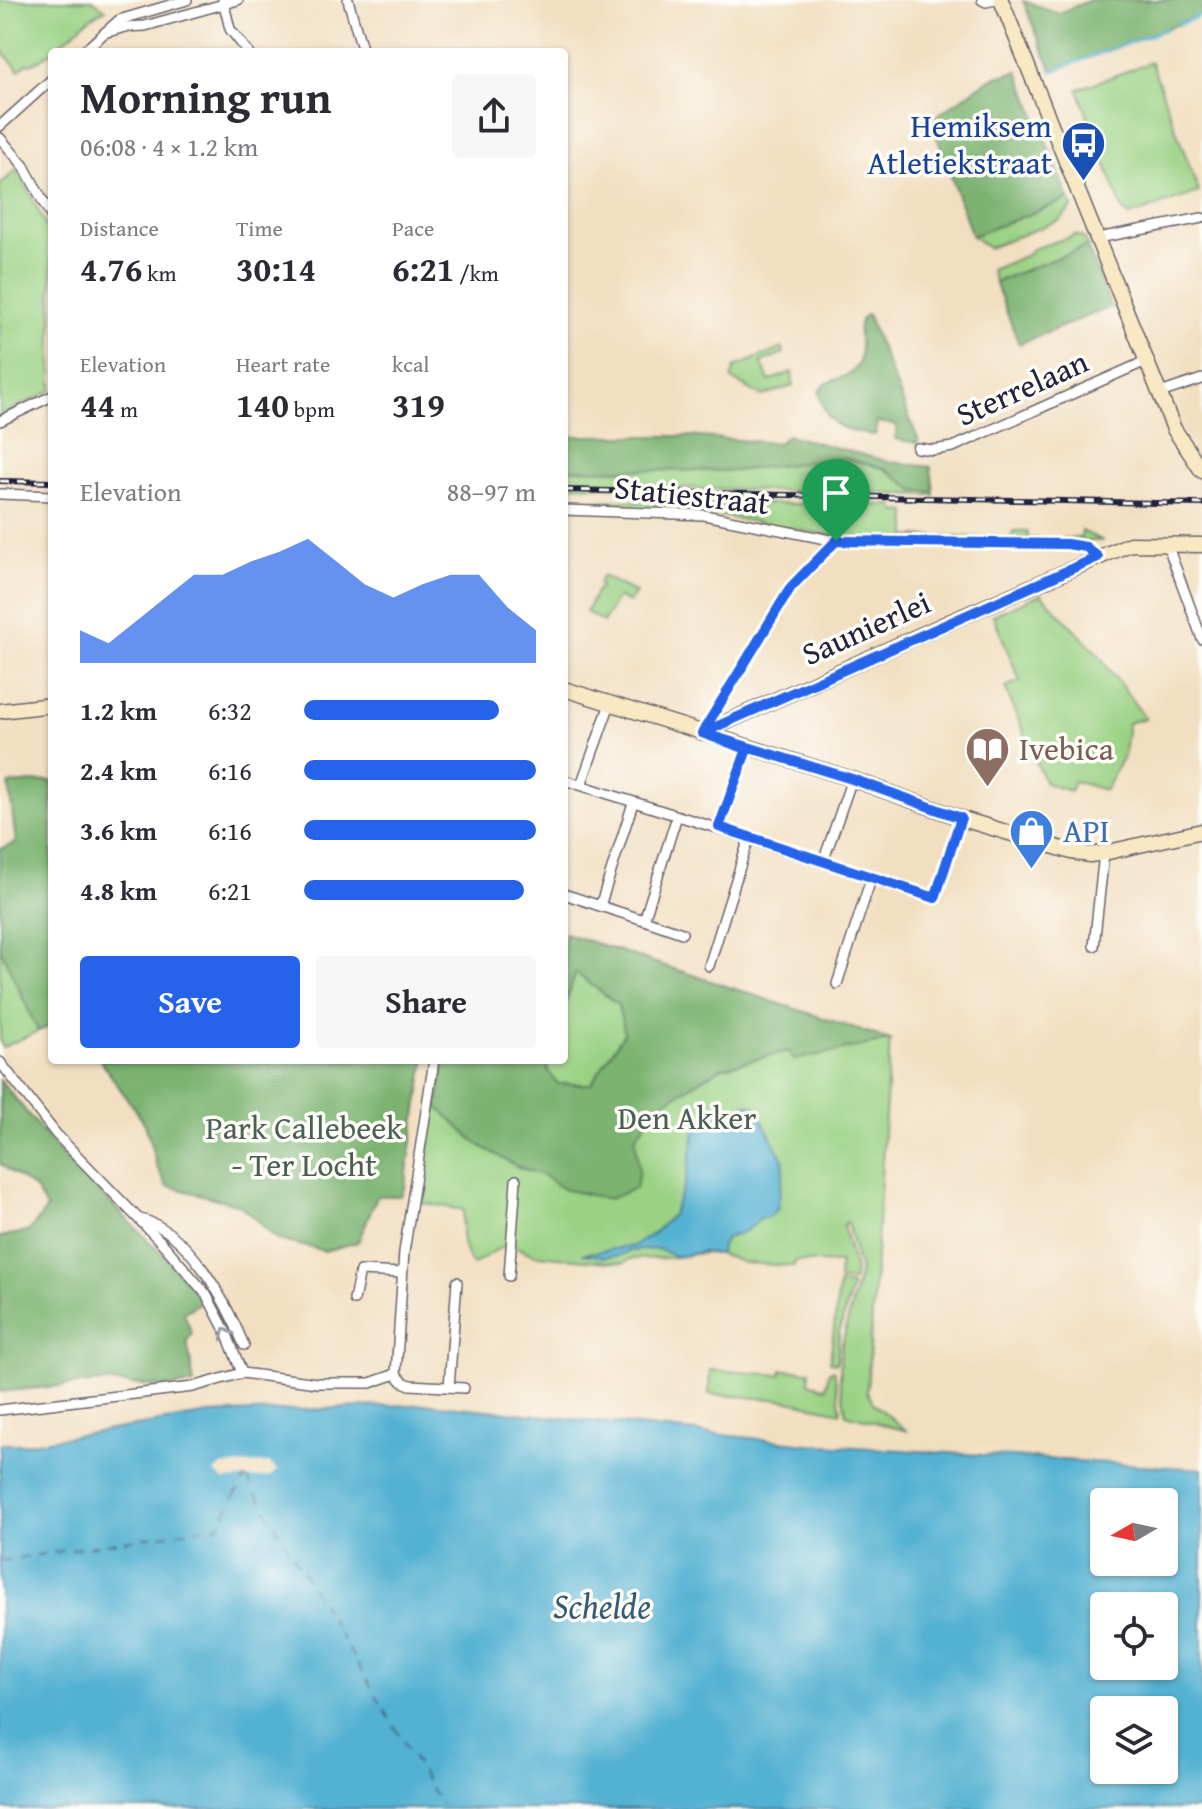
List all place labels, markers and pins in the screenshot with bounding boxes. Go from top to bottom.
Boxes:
place label: Hemiksem Atletiekstraat [867,102,1052,186]
bus stop icon: Hemiksem Atletiekstraat [1059,120,1107,183]
pin [802,459,870,541]
library icon: Ivebica [964,725,1012,788]
place label: Ivebica [1019,725,1114,772]
shop icon: API [1008,807,1056,870]
place label: API [1063,807,1109,854]

